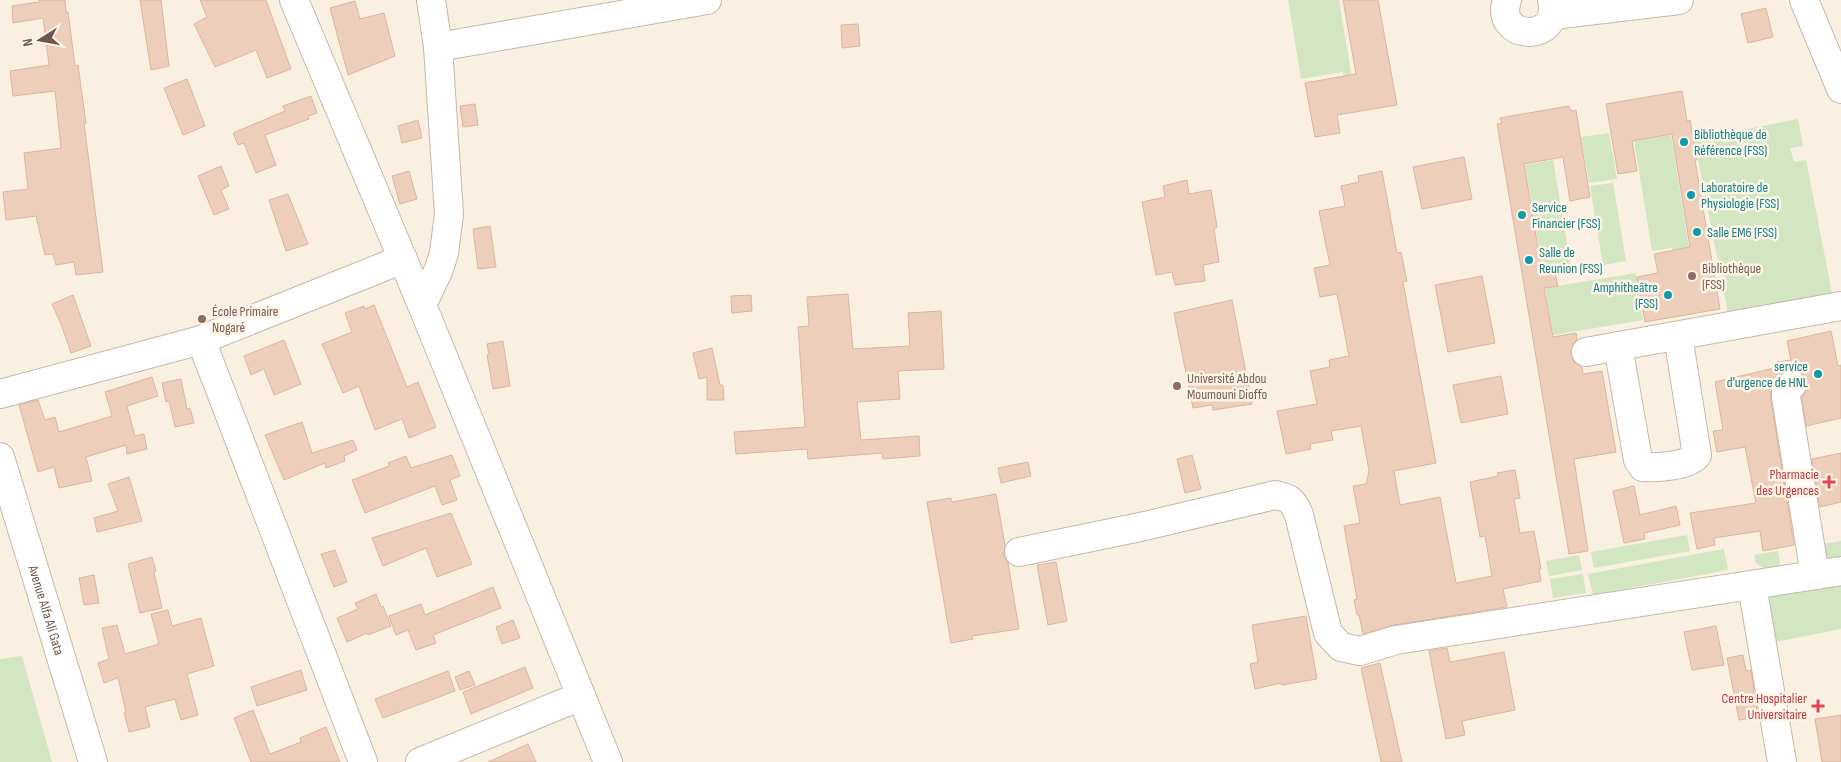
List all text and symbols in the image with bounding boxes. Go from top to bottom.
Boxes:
north arrow [15,15,65,65]
text: N [19,37,37,48]
place label: Bibliothèque de Référence (FSS) [1694,126,1767,159]
marker: Bibliothèque de Référence (FSS) [1678,136,1690,148]
place label: Laboratoire de Physiologie (FSS) [1701,179,1779,212]
marker: Laboratoire de Physiologie (FSS) [1685,189,1697,201]
place label: Service Financier (FSS) [1532,199,1601,232]
marker: Service Financier (FSS) [1516,209,1528,221]
place label: Salle EM6 (FSS) [1707,224,1777,241]
marker: Salle EM6 (FSS) [1691,226,1703,238]
place label: Salle de Reunion (FSS) [1539,244,1602,277]
marker: Salle de Reunion (FSS) [1523,254,1535,266]
place label: Bibliothèque (FSS) [1702,260,1761,293]
marker: Bibliothèque (FSS) [1686,270,1698,282]
place label: Amphitheâtre (FSS) [1592,279,1658,312]
marker: Amphitheâtre (FSS) [1662,289,1674,301]
place label: École Primaire Nogaré [212,303,278,336]
marker: École Primaire Nogaré [196,313,208,325]
place label: service d'urgence de HNL [1727,358,1808,391]
marker: service d'urgence de HNL [1812,368,1824,380]
place label: Université Abdou Moumouni Dioffo [1187,370,1267,403]
marker: Université Abdou Moumouni Dioffo [1171,380,1183,392]
place label: Pharmacie des Urgences [1756,466,1819,499]
marker: Pharmacie des Urgences [1823,476,1835,488]
street label: Avenue Alfa Ali Gata [24,562,68,657]
place label: Centre Hospitalier Universitaire [1722,690,1807,723]
marker: Centre Hospitalier Universitaire [1811,699,1825,713]

